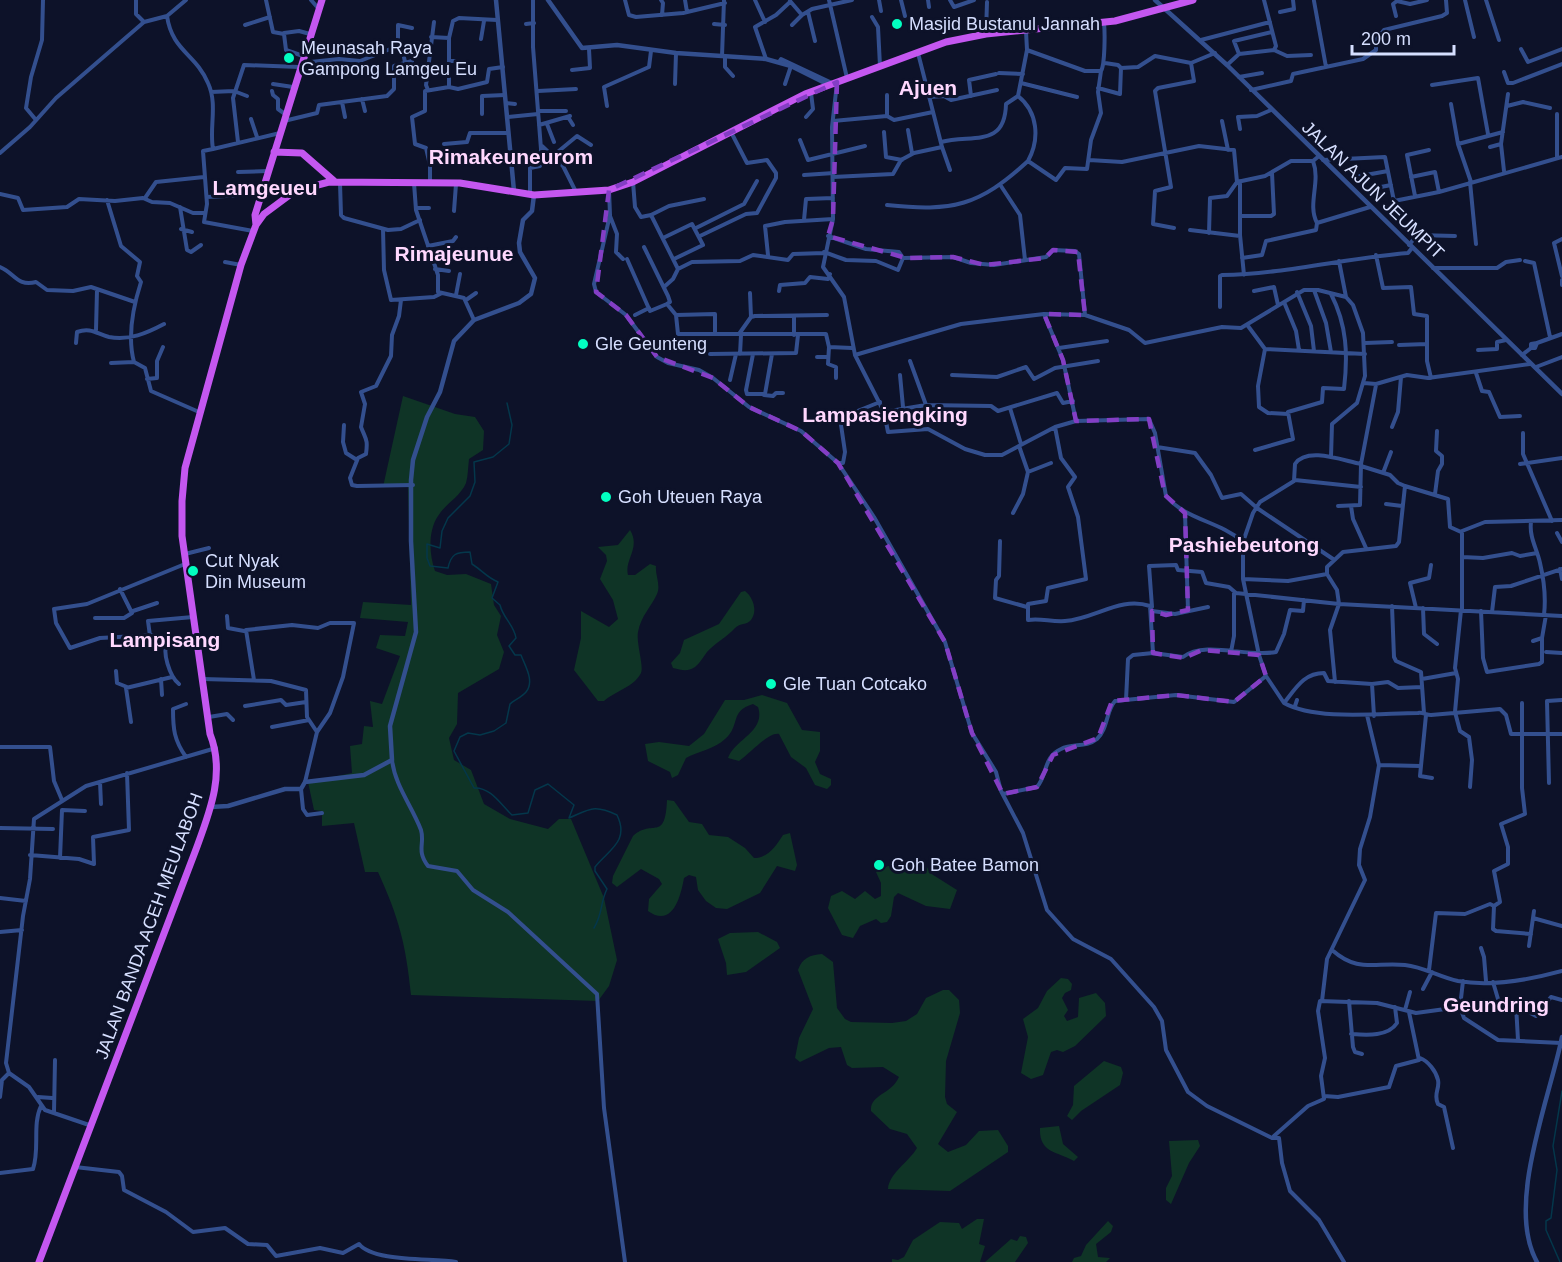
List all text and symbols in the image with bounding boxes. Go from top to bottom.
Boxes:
place label: Masjid Bustanul Jannah [909,14,1100,34]
marker: Masjid Bustanul Jannah [890,17,904,31]
scale bar [1352,18,1454,56]
text: 200 m [1361,29,1411,49]
place label: Meunasah Raya Gampong Lamgeu Eu [301,38,477,79]
marker: Meunasah Raya Gampong Lamgeu Eu [282,51,296,65]
district label: Ajuen [899,76,957,99]
street label: JALAN AJUN JEUMPIT [1298,117,1448,263]
district label: Rimakeuneurom [429,145,593,168]
district label: Lamgeueu [212,176,318,199]
district label: Rimajeunue [394,242,514,265]
place label: Gle Geunteng [595,334,707,354]
marker: Gle Geunteng [576,337,590,351]
district label: Lampasiengking [802,403,968,426]
place label: Goh Uteuen Raya [618,487,763,507]
marker: Goh Uteuen Raya [599,490,613,504]
district label: Pashiebeutong [1169,533,1319,556]
place label: Cut Nyak Din Museum [205,551,306,592]
marker: Cut Nyak Din Museum [186,564,200,578]
district label: Lampisang [110,628,220,651]
place label: Gle Tuan Cotcako [783,674,927,694]
marker: Gle Tuan Cotcako [764,677,778,691]
street label: JALAN BANDA ACEH MEULABOH [91,790,207,1062]
place label: Goh Batee Bamon [891,855,1039,875]
marker: Goh Batee Bamon [872,858,886,872]
district label: Geundring [1443,993,1549,1016]

